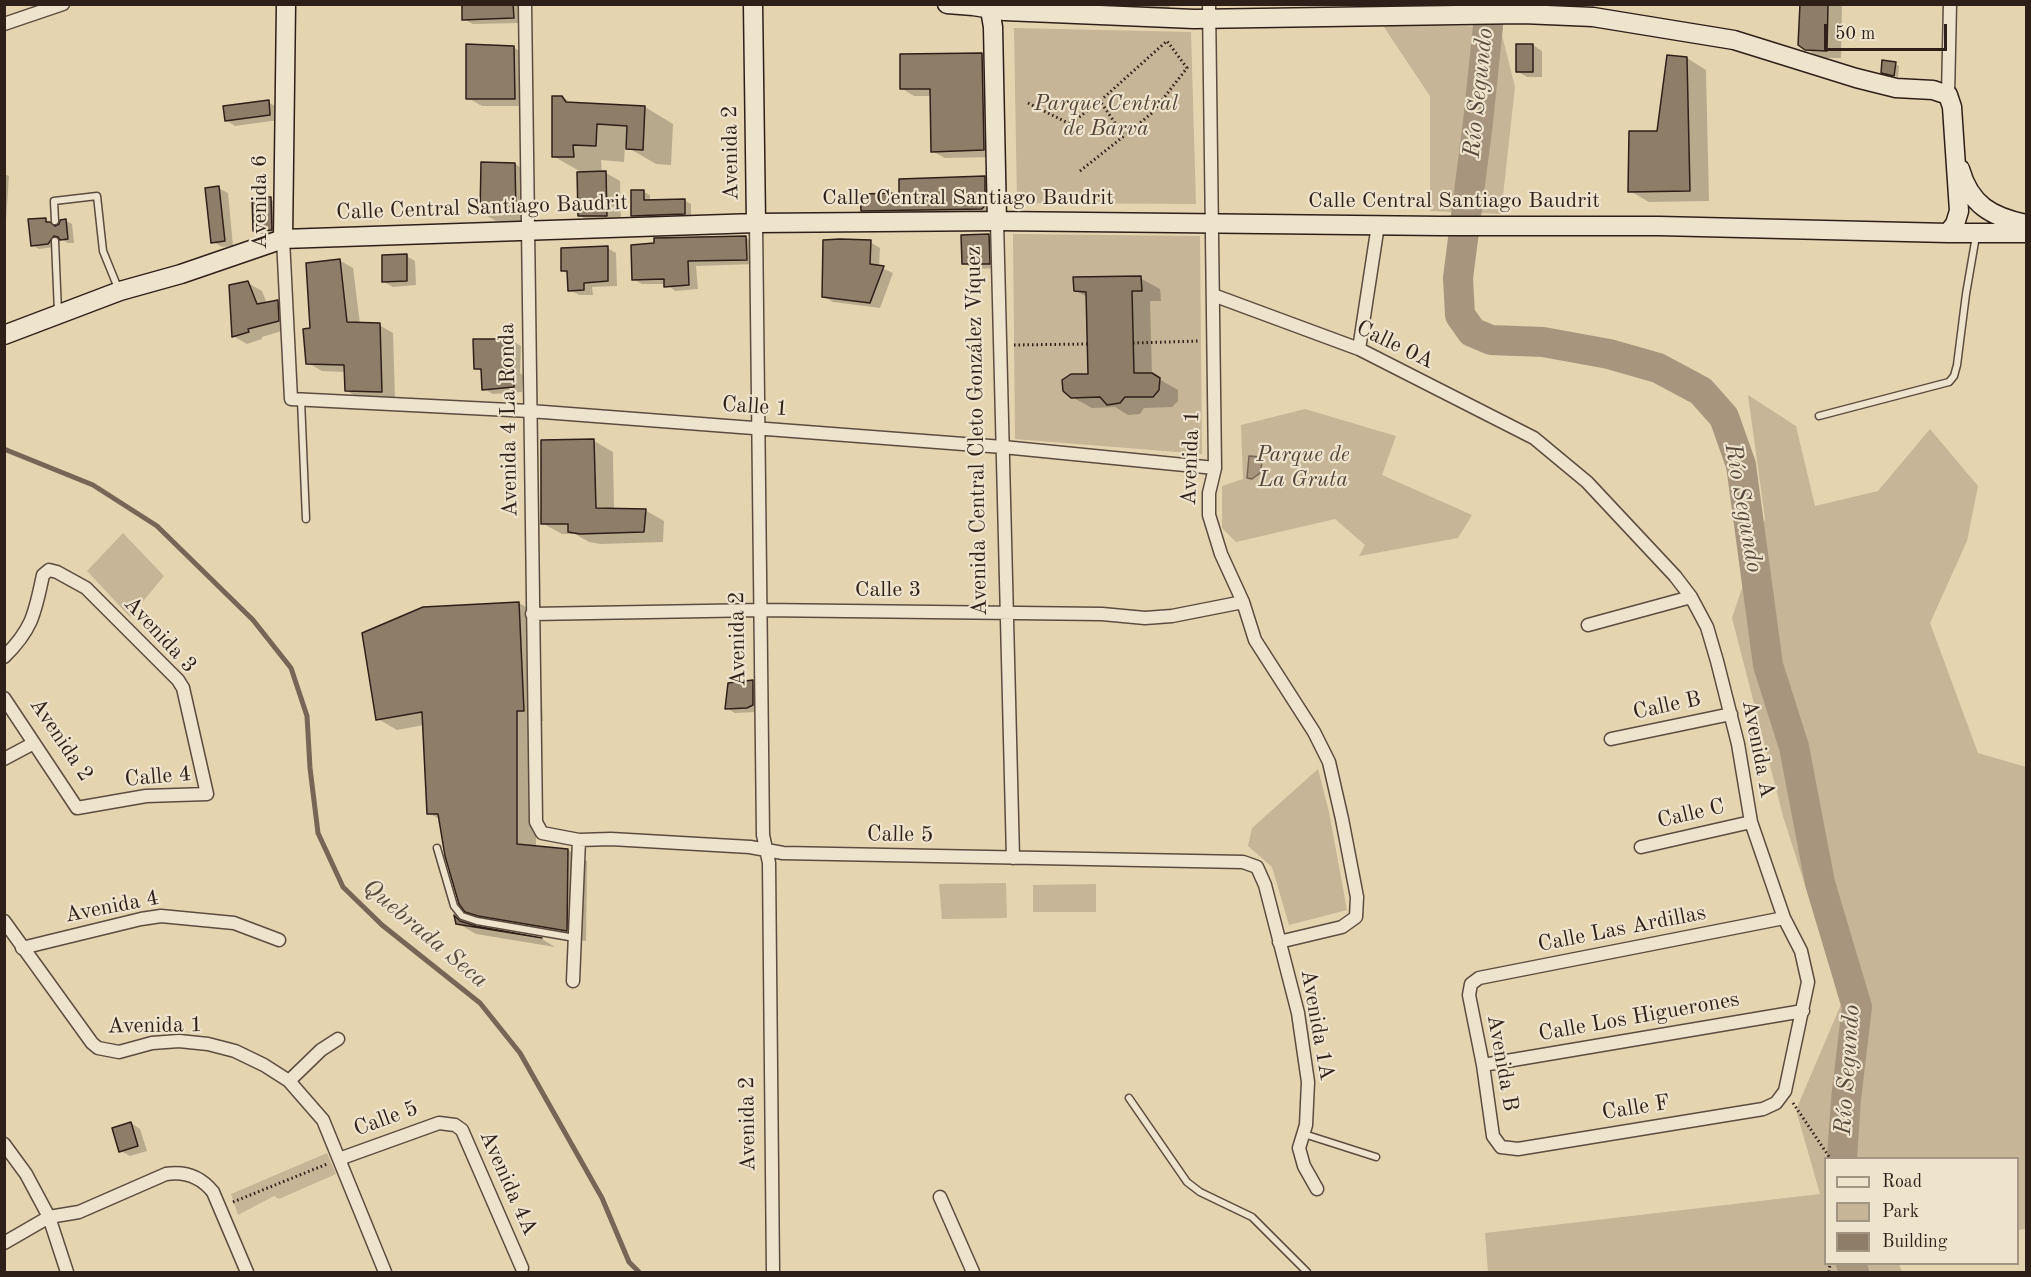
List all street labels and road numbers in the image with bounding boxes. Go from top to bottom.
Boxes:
street label: Avenida 2 [717,105,745,201]
street label: Avenida 6 [247,154,273,250]
street label: Calle Central Santiago Baudrit [822,185,1114,211]
street label: Calle Central Santiago Baudrit [1308,188,1600,214]
street label: Calle Central Santiago Baudrit [336,190,628,226]
street label: Avenida Central Cleto González Víquez [961,246,993,616]
street label: Calle 0A [1352,315,1438,375]
street label: Avenida 4 La Ronda [494,323,524,517]
street label: Calle 1 [721,392,789,422]
street label: Avenida 1 [1176,410,1206,506]
street label: Calle 3 [855,577,921,603]
street label: Avenida 3 [118,591,202,679]
street label: Avenida 2 [724,591,752,687]
street label: Calle B [1631,686,1703,726]
street label: Avenida 2 [23,693,99,787]
street label: Avenida A [1736,698,1780,800]
street label: Calle 4 [124,761,192,793]
street label: Calle C [1655,793,1727,835]
street label: Calle 5 [867,821,933,849]
street label: Avenida 4 [63,885,161,929]
street label: Calle Las Ardillas [1536,900,1708,958]
street label: Avenida 1A [1294,968,1340,1082]
street label: Calle Los Higuerones [1536,986,1742,1048]
street label: Avenida 1 [107,1012,203,1040]
street label: Avenida B [1481,1013,1523,1113]
street label: Avenida 2 [734,1076,762,1172]
street label: Calle F [1600,1090,1672,1126]
street label: Calle 5 [350,1095,422,1143]
street label: Avenida 4A [473,1126,543,1240]

